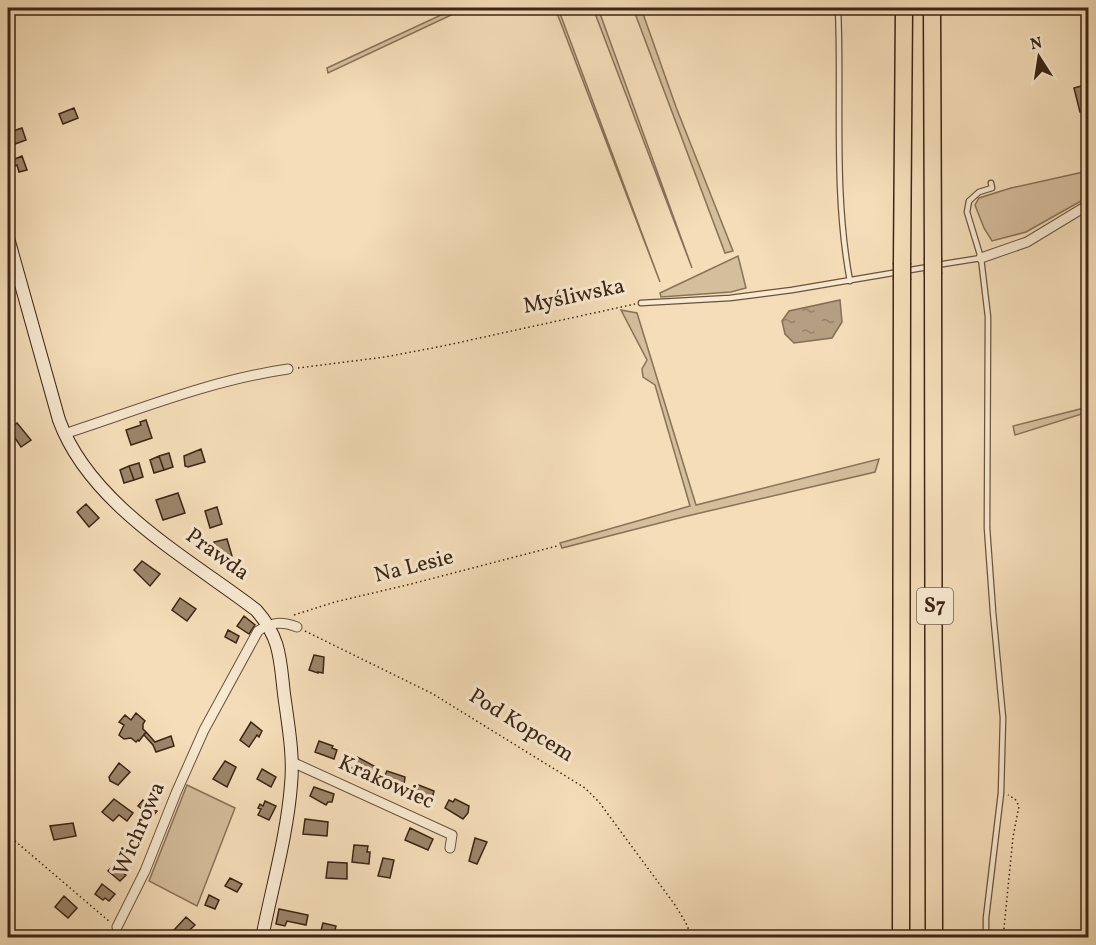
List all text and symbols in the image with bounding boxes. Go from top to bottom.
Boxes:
north arrow [1009,27,1069,87]
text: N [1028,32,1045,56]
street label: Myśliwska [520,271,628,323]
street label: Prawda [179,521,255,589]
street label: Na Lesie [371,542,457,592]
road number: S7 [917,588,953,624]
street label: Pod Kopcem [462,681,580,771]
street label: Krakowiec [333,748,439,818]
street label: Wichrowa [106,777,174,881]

